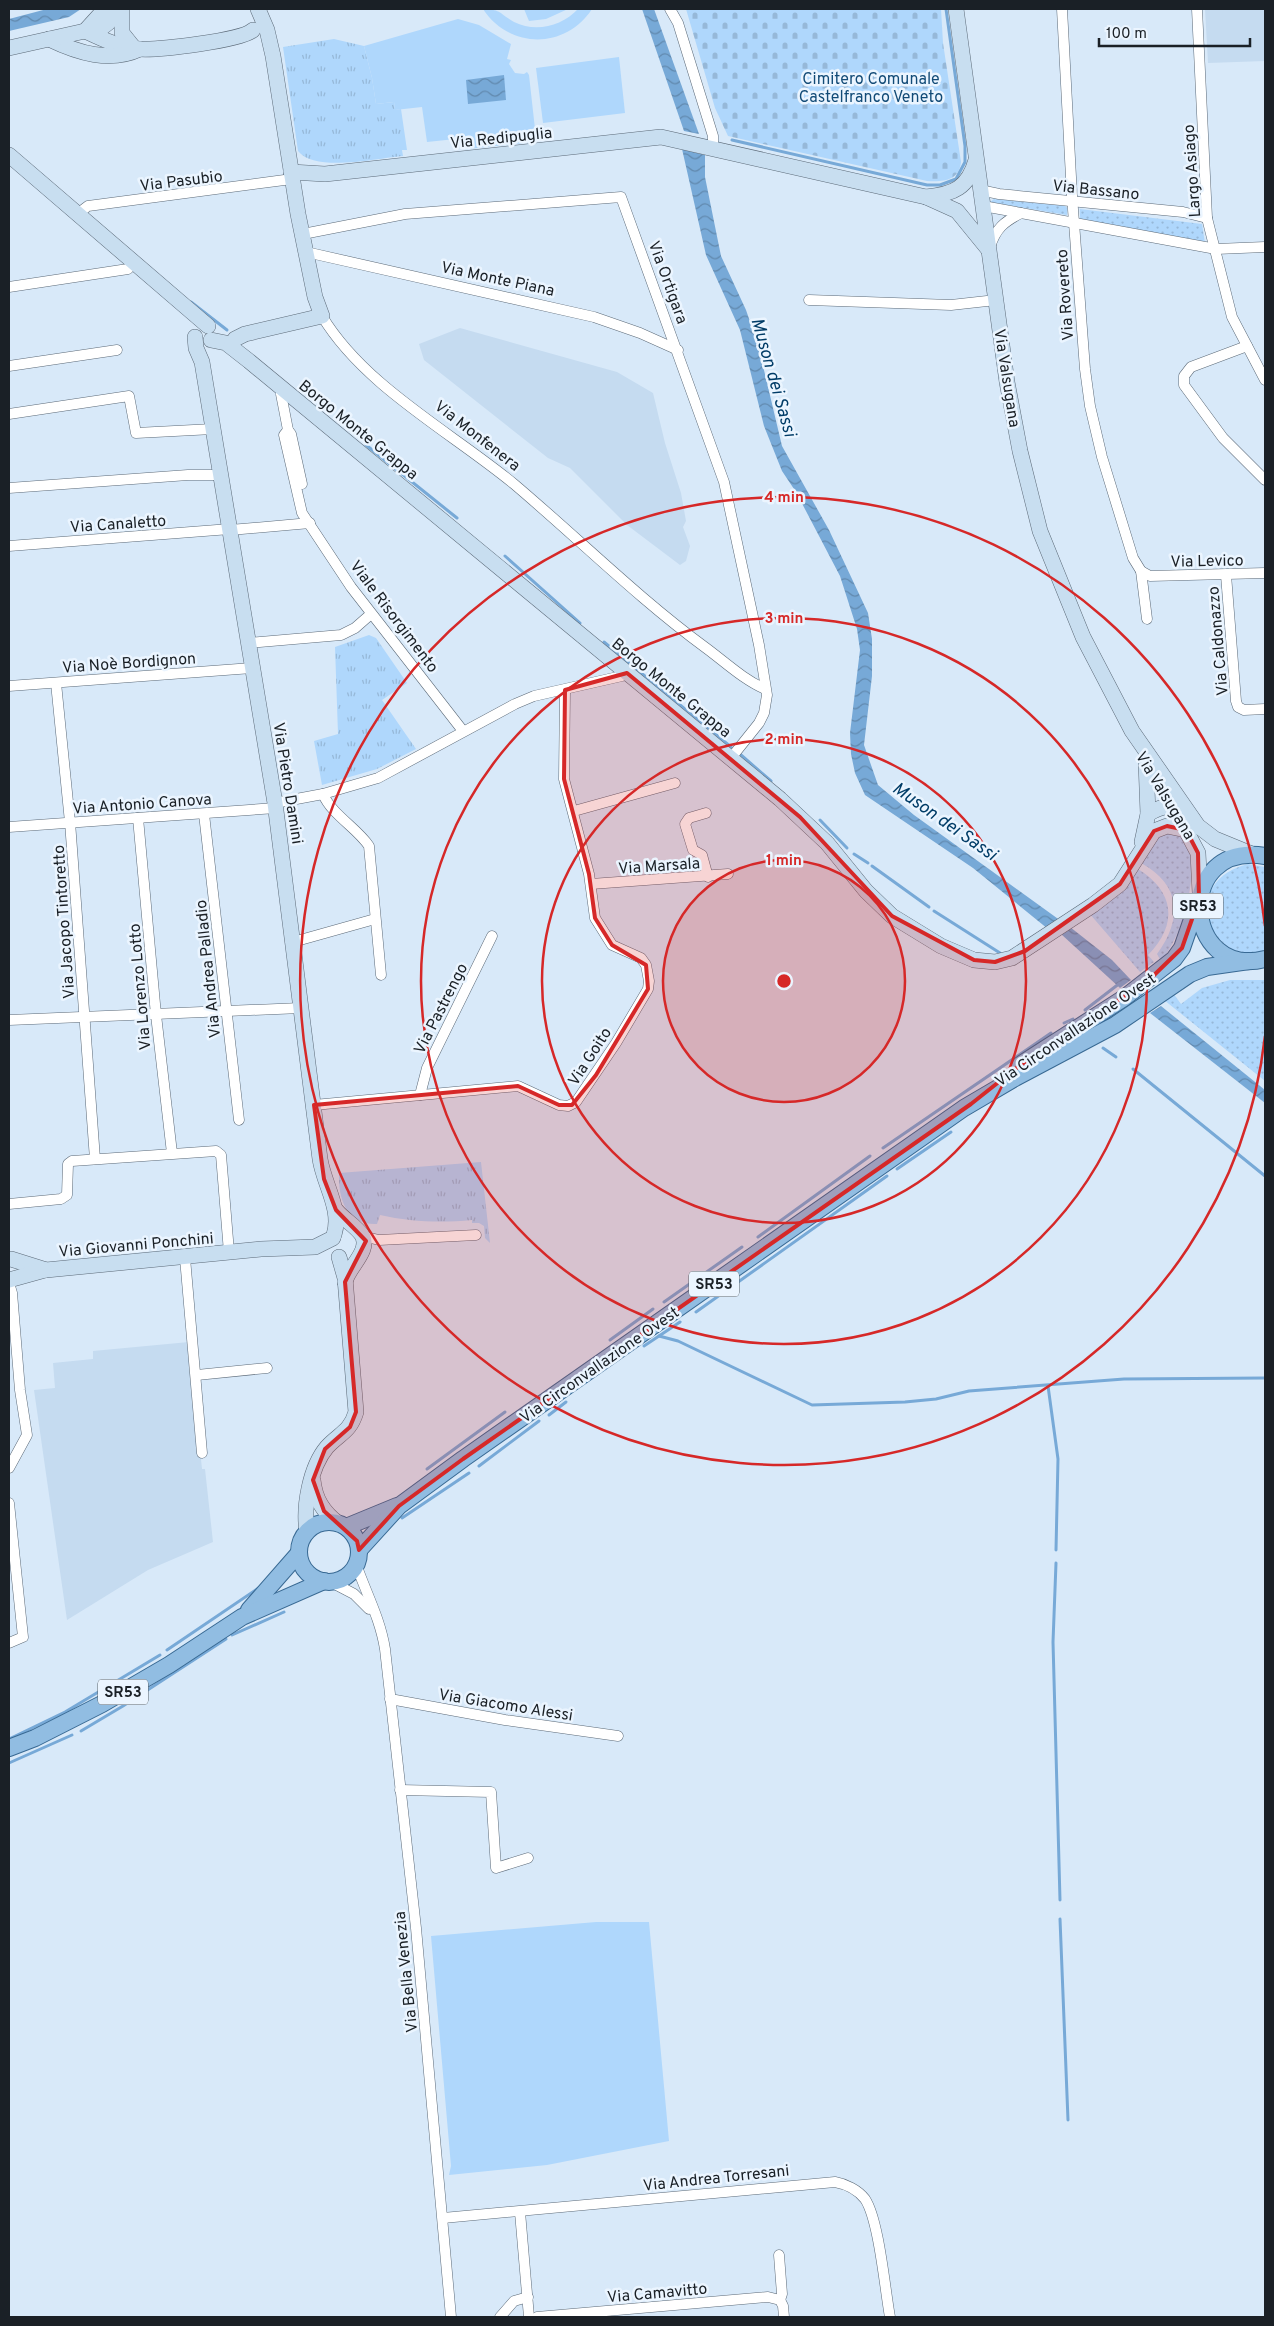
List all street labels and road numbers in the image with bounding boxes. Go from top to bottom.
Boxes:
street label: Via Redipuglia [449,124,553,154]
street label: Largo Asiago [1180,124,1206,218]
street label: Via Pasubio [139,167,224,197]
street label: Via Bassano [1051,176,1140,206]
street label: Via Ortigara [643,239,691,327]
street label: Via Rovereto [1053,248,1079,341]
street label: Via Monte Piana [439,258,556,302]
street label: Via Valsugana [988,328,1024,429]
street label: Borgo Monte Grappa [294,376,421,485]
street label: Via Monfenera [430,397,524,476]
street label: Via Canaletto [69,512,167,538]
street label: Via Levico [1170,551,1244,573]
street label: Viale Risorgimento [345,557,442,677]
street label: Via Caldonazzo [1204,585,1234,696]
street label: Borgo Monte Grappa [607,634,734,743]
street label: Via Noè Bordignon [62,649,197,679]
street label: Via Pietro Damini [268,721,307,846]
street label: Via Valsugana [1130,748,1198,844]
street label: Via Antonio Canova [72,790,212,820]
street label: Via Jacopo Tintoretto [50,844,80,999]
street label: Via Marsala [617,854,701,880]
road number: SR53 [1173,894,1223,918]
street label: Via Andrea Palladio [192,899,226,1039]
street label: Via Lorenzo Lotto [125,923,156,1051]
street label: Via Pastrengo [410,960,473,1058]
street label: Via Circonvallazione Ovest [992,969,1160,1092]
street label: Via Goito [564,1024,617,1090]
street label: Via Giovanni Ponchini [58,1229,215,1263]
road number: SR53 [689,1272,739,1296]
street label: Via Circonvallazione Ovest [517,1303,684,1428]
road number: SR53 [98,1680,148,1704]
street label: Via Giacomo Alessi [437,1685,574,1726]
street label: Via Bella Venezia [391,1910,423,2033]
street label: Via Andrea Torresani [642,2161,790,2197]
street label: Via Camavitto [606,2280,708,2308]

